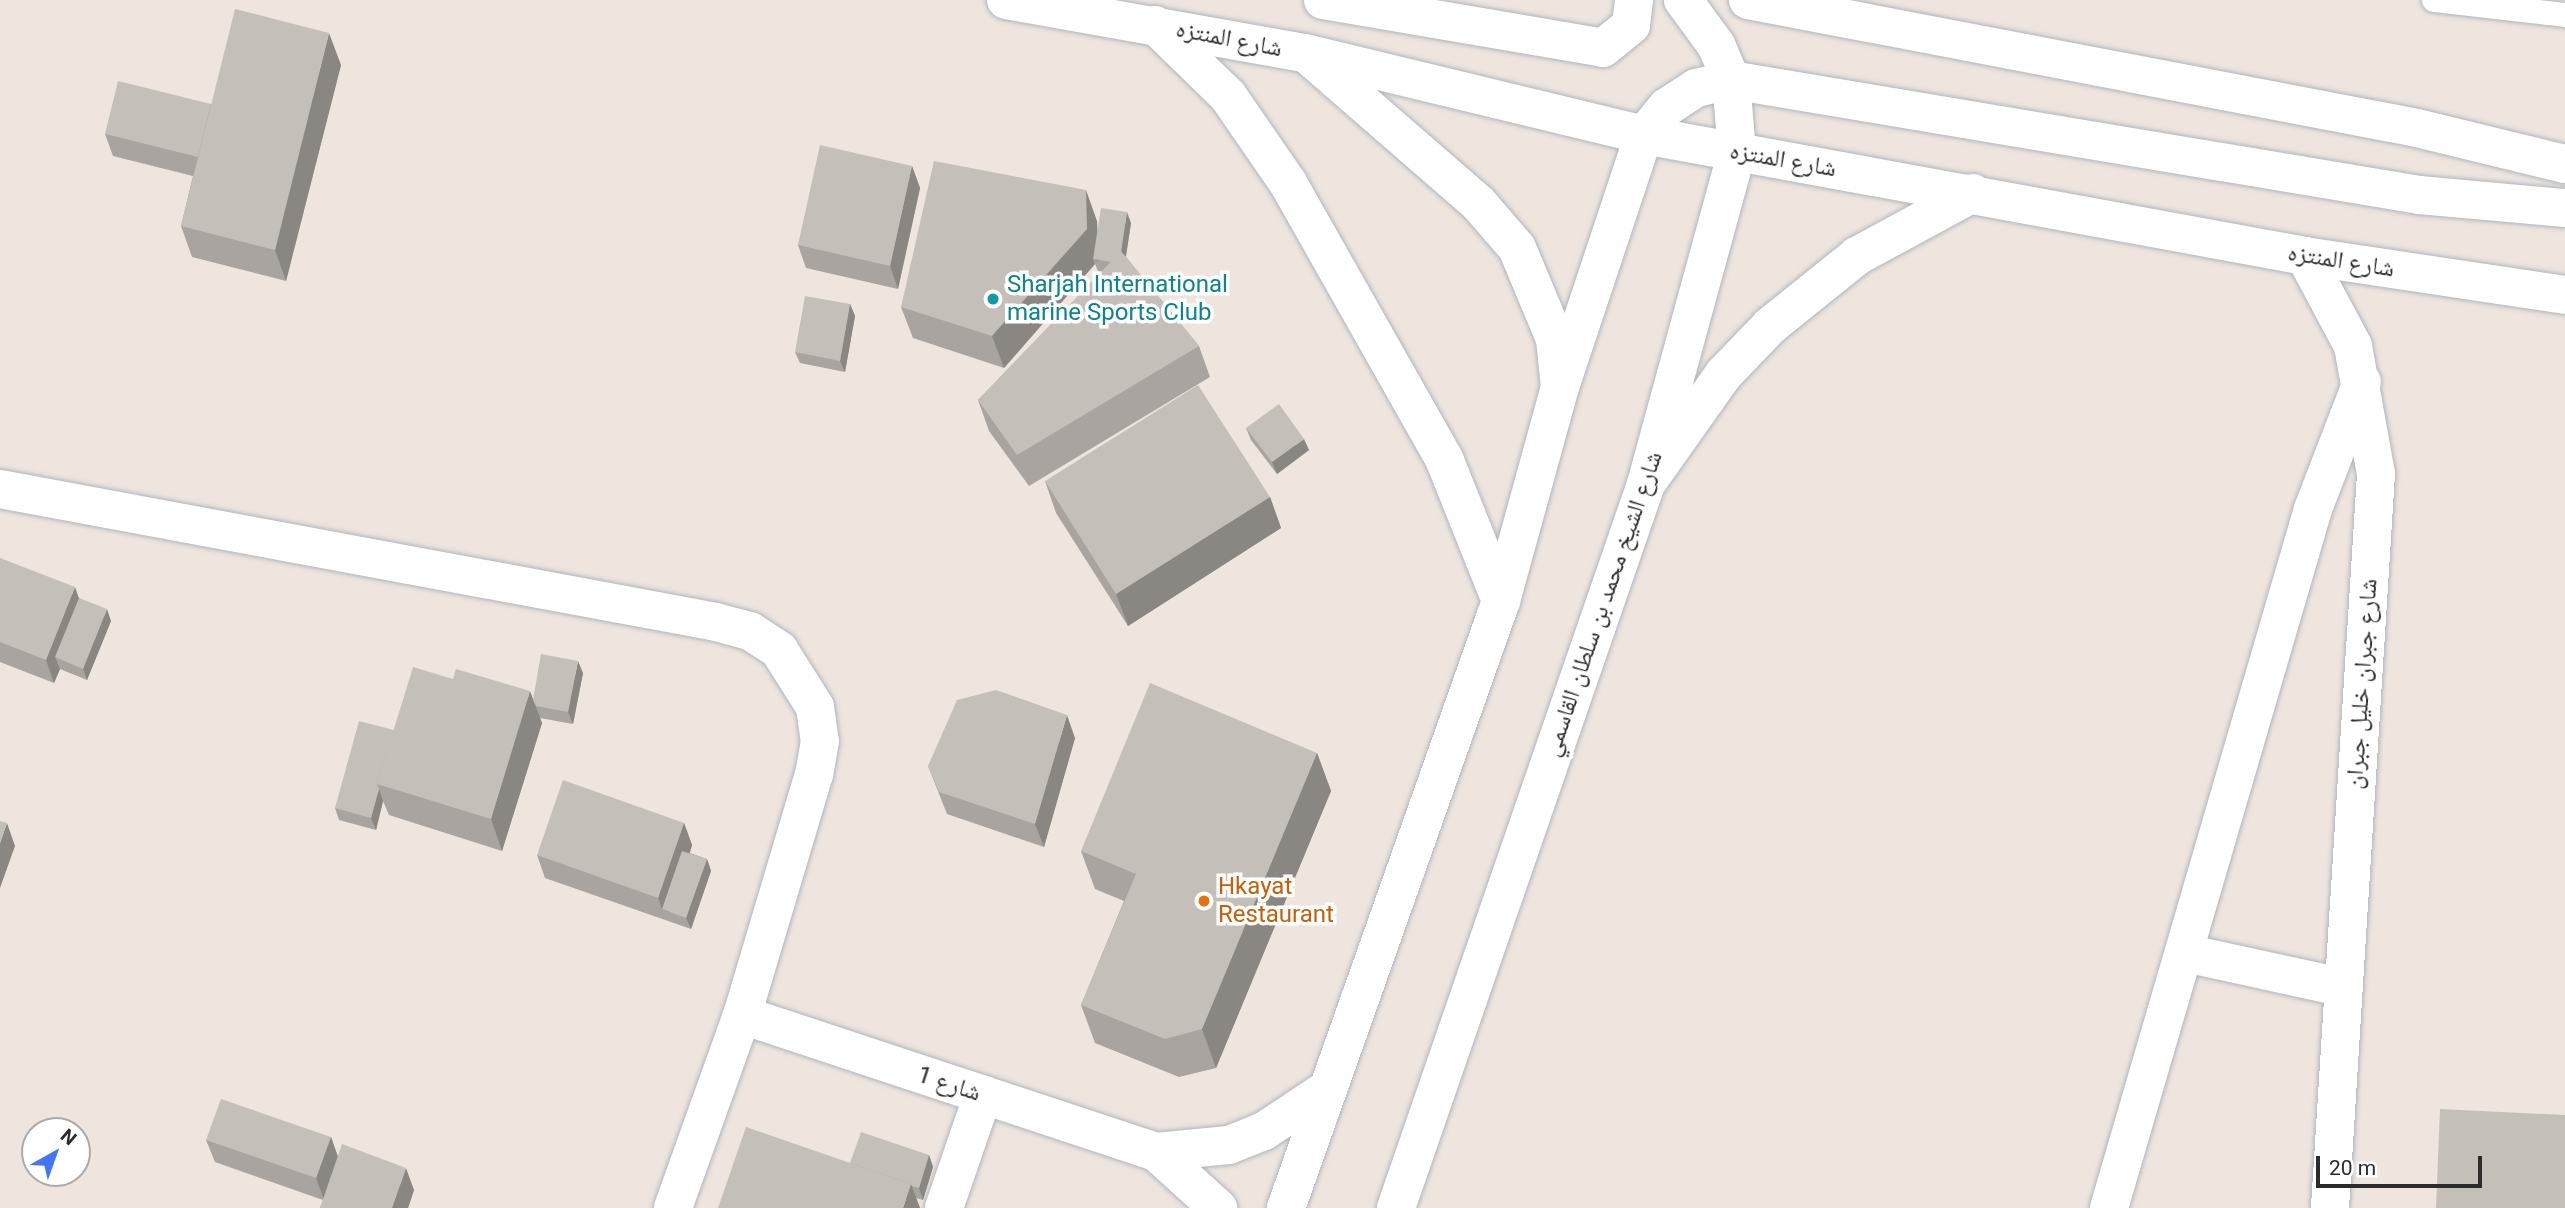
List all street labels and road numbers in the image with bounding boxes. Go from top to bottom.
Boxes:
street label: شارع المنتزه [1174,15,1284,63]
street label: شارع المنتزه [1728,136,1838,184]
street label: شارع المنتزه [2286,238,2396,284]
street label: شارع الشيخ محمد بن سلطان القاسمي [1537,448,1669,760]
street label: شارع جبران خليل جبران [2340,578,2384,790]
street label: شارع 1 [914,1060,984,1108]

